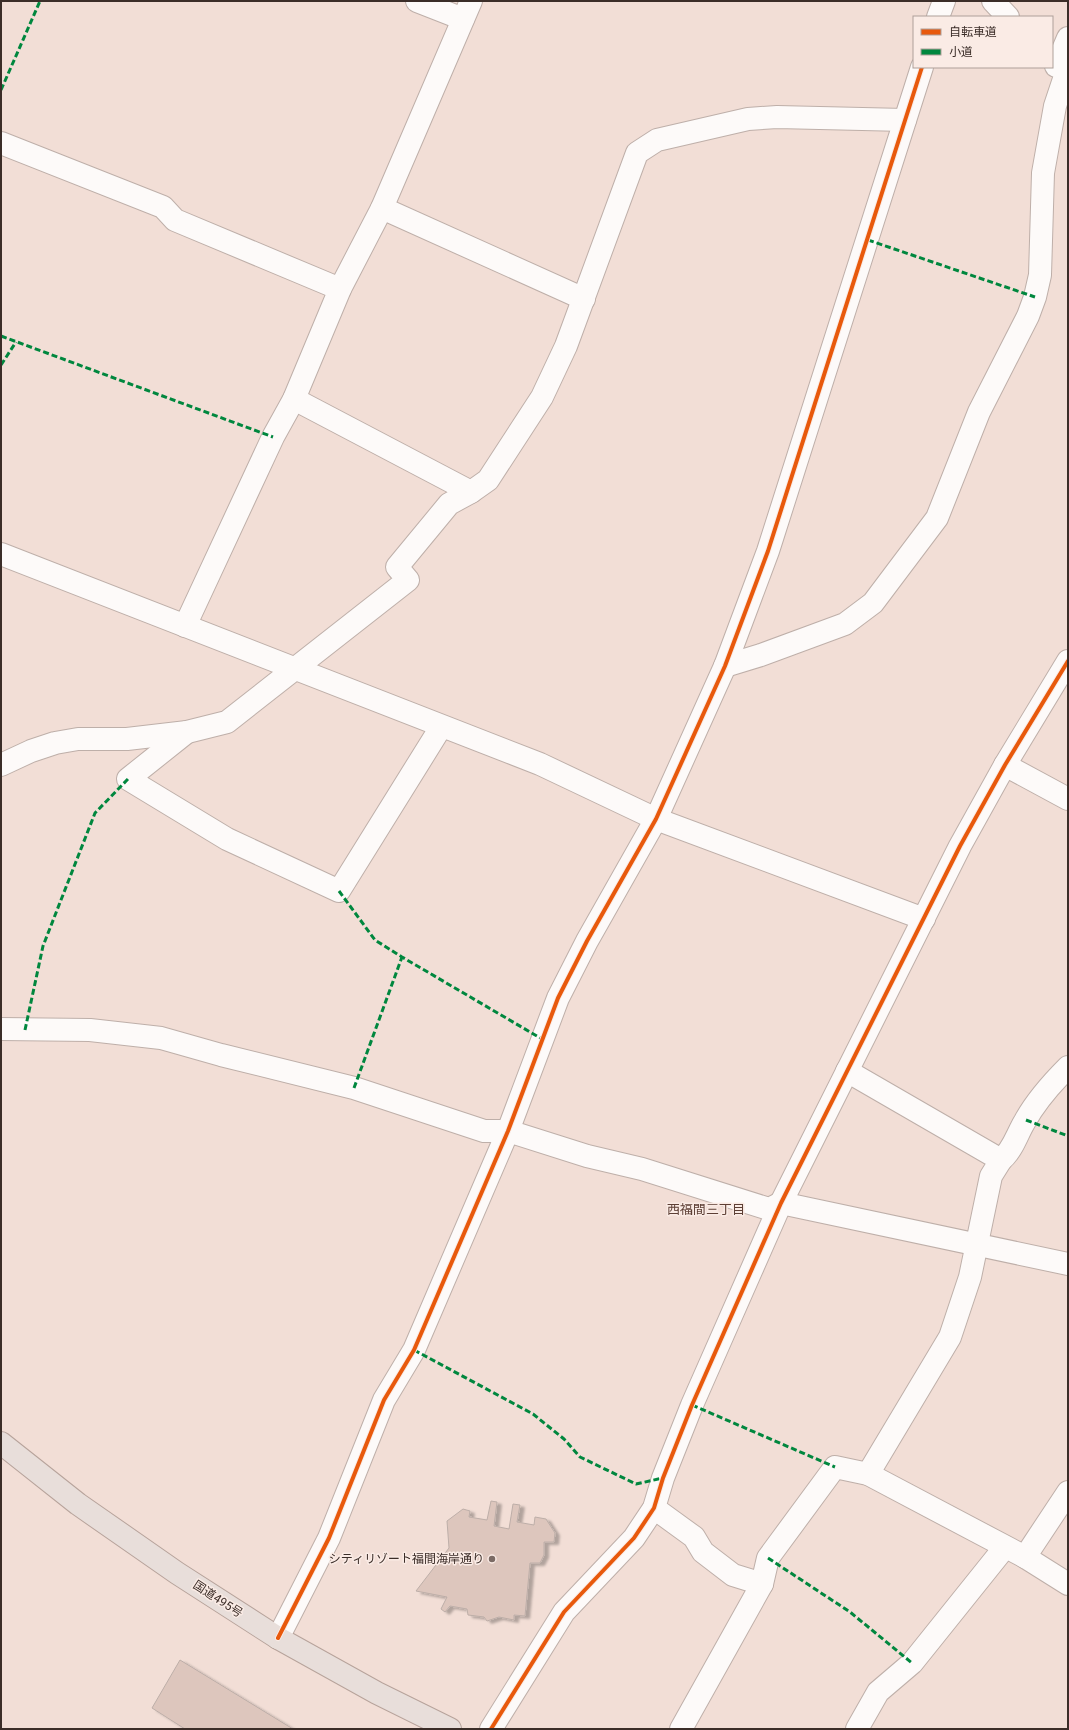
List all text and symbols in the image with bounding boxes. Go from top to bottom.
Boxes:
legend [913,16,1053,68]
text: 自転車道 [949,25,997,39]
text: 小道 [949,45,973,59]
district label: 西福間三丁目 [667,1202,745,1217]
place label: シティリゾート福間海岸通り [329,1552,484,1566]
marker: シティリゾート福間海岸通り [487,1554,497,1564]
street label: 国道495号 [191,1578,245,1620]

